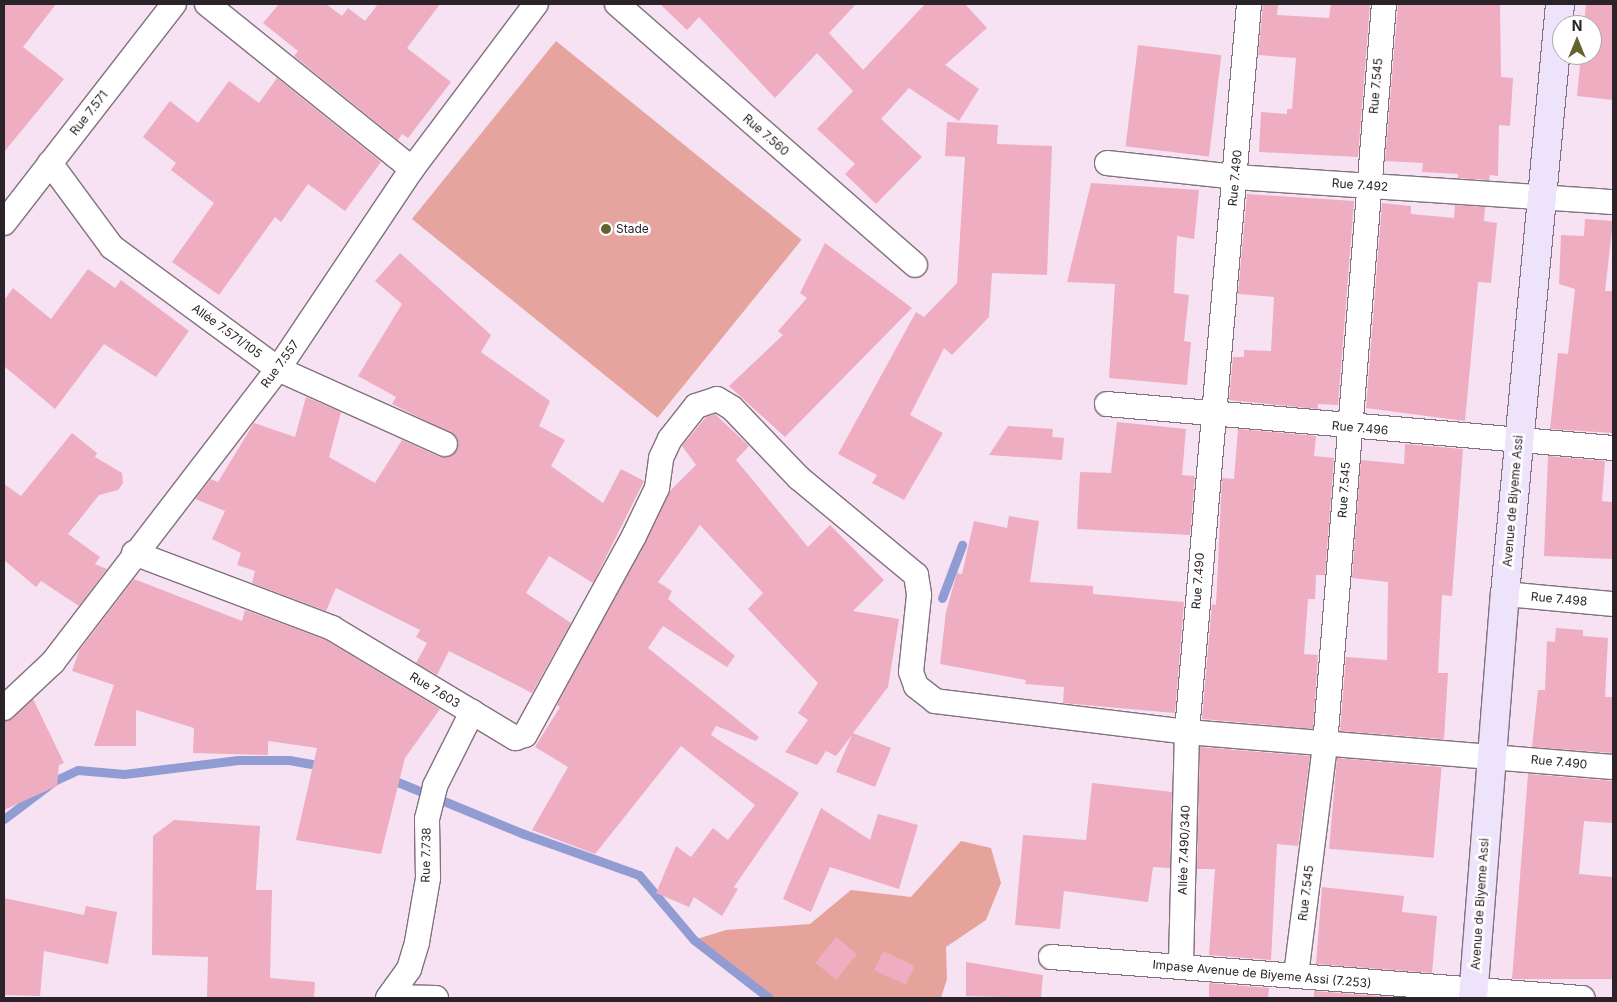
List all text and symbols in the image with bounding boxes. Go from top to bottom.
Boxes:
north arrow [1552,15,1602,65]
text: N [1572,17,1582,34]
street label: Rue 7.545 [1366,57,1386,115]
street label: Rue 7.571 [67,88,111,138]
street label: Rue 7.560 [740,111,792,159]
street label: Rue 7.490 [1225,149,1245,207]
street label: Rue 7.492 [1331,176,1389,194]
place label: Stade [616,222,649,236]
marker: Stade [600,223,612,235]
street label: Allée 7.571/105 [189,301,265,361]
street label: Rue 7.557 [258,337,302,391]
street label: Rue 7.496 [1331,418,1389,438]
street label: Avenue de Biyeme Assi [1500,435,1526,567]
street label: Rue 7.545 [1335,462,1353,518]
street label: Rue 7.490 [1189,552,1207,610]
street label: Rue 7.498 [1530,589,1588,609]
street label: Rue 7.603 [407,669,463,711]
street label: Rue 7.490 [1530,752,1588,772]
street label: Allée 7.490/340 [1175,805,1193,895]
street label: Rue 7.738 [418,827,434,883]
street label: Avenue de Biyeme Assi [1468,838,1492,970]
street label: Rue 7.545 [1295,864,1317,922]
street label: Impase Avenue de Biyeme Assi (7.253) [1152,957,1372,991]

